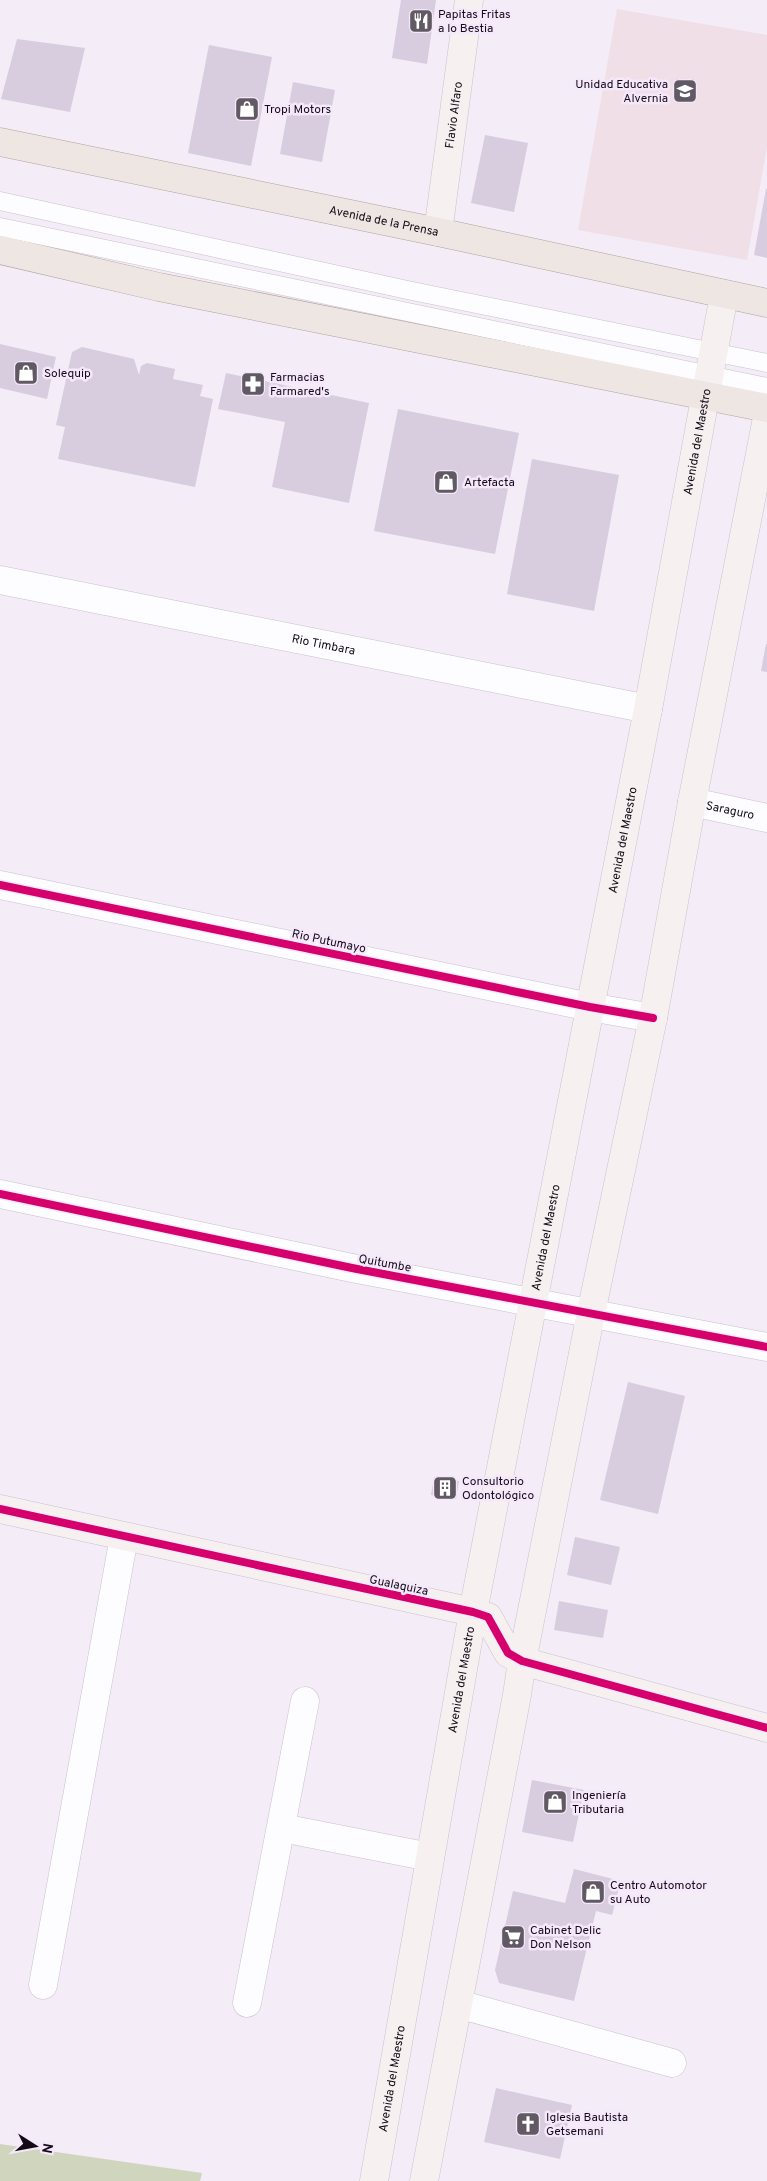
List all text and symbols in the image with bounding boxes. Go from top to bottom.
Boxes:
place label: Papitas Fritas a lo Bestia [438,7,511,37]
restaurant icon: Papitas Fritas a lo Bestia [408,8,434,34]
place label: Unidad Educativa Alvernia [575,77,668,107]
school or university icon: Unidad Educativa Alvernia [672,78,698,104]
street label: Flavio Alfaro [442,80,467,150]
shop icon: Tropi Motors [234,96,260,122]
place label: Tropi Motors [264,102,331,118]
street label: Avenida de la Prensa [328,203,440,241]
shop icon: Solequip [13,360,39,386]
place label: Solequip [44,366,91,382]
place label: Farmacias Farmared's [270,370,330,400]
pharmacy icon: Farmacias Farmared's [240,371,266,397]
street label: Avenida del Maestro [680,387,716,497]
shop icon: Artefacta [433,469,459,495]
place label: Artefacta [464,475,515,491]
street label: Rio Timbara [290,631,357,660]
street label: Avenida del Maestro [605,785,642,895]
street label: Saraguro [704,798,756,824]
street label: Rio Putumayo [290,926,368,958]
street label: Avenida del Maestro [528,1183,565,1292]
street label: Quitumbe [357,1251,412,1276]
place label: Consultorio Odontológico [462,1474,534,1504]
building icon: Consultorio Odontológico [432,1475,458,1501]
street label: Gualaquiza [368,1572,430,1600]
street label: Avenida del Maestro [445,1625,479,1734]
place label: Ingeniería Tributaria [572,1788,626,1818]
shop icon: Ingeniería Tributaria [542,1789,568,1815]
place label: Centro Automotor su Auto [610,1878,707,1908]
shop icon: Centro Automotor su Auto [580,1879,606,1905]
place label: Cabinet Delic Don Nelson [530,1923,601,1953]
supermarket icon: Cabinet Delic Don Nelson [500,1924,526,1950]
street label: Avenida del Maestro [376,2024,410,2133]
place label: Iglesia Bautista Getsemani [546,2110,628,2140]
church icon: Iglesia Bautista Getsemani [515,2111,541,2137]
north arrow [10,2121,60,2171]
text: N [37,2142,56,2155]

